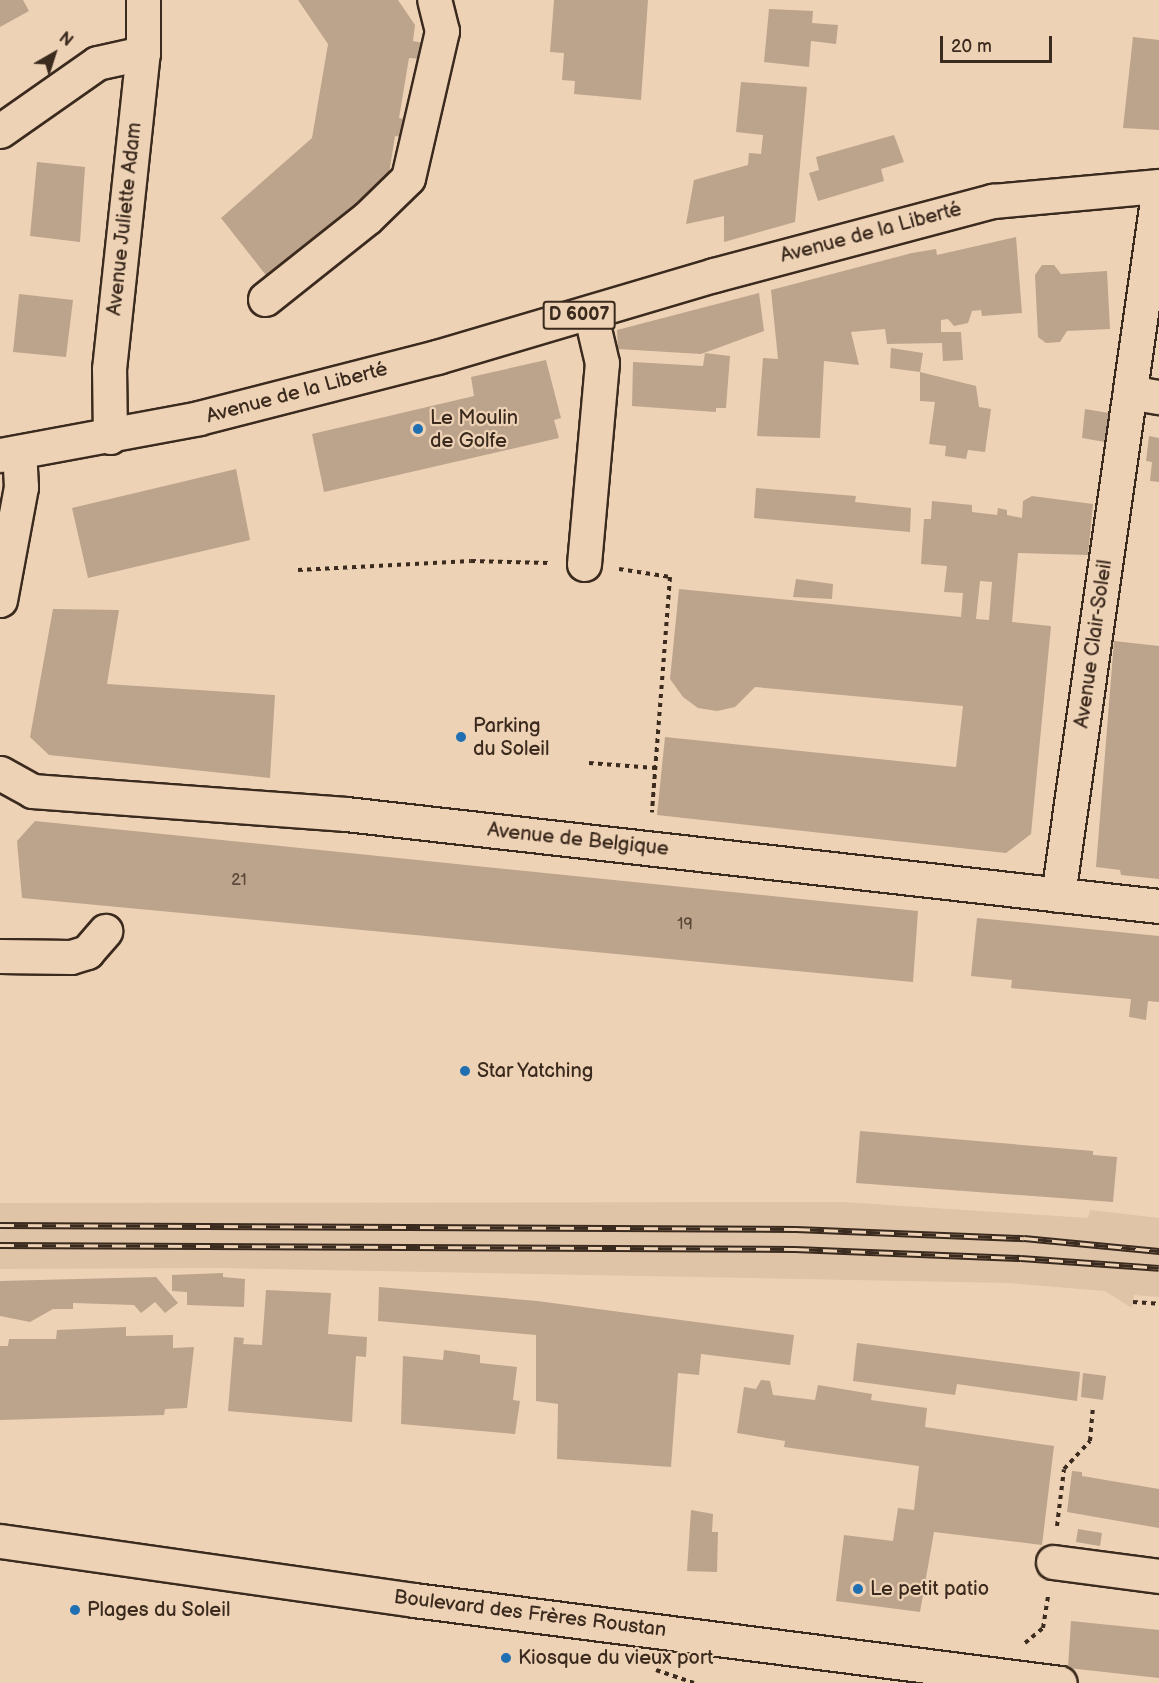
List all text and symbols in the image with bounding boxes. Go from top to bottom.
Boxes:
north arrow [24,24,84,84]
scale bar [943,24,1056,62]
text: N [55,28,76,51]
text: 20 m [951,36,992,57]
street label: Avenue Juliette Adam [103,121,147,317]
street label: Avenue de la Liberté [778,197,964,269]
road number: D 6007 [542,300,616,330]
street label: Avenue de la Liberté [204,357,390,429]
place label: Le Moulin de Golfe [430,406,518,453]
marker: Le Moulin de Golfe [411,422,425,436]
street label: Avenue Clair-Soleil [1070,558,1118,730]
place label: Parking du Soleil [473,714,550,761]
marker: Parking du Soleil [454,730,468,744]
street label: Avenue de Belgique [486,819,670,861]
house number: 21 [231,871,247,891]
house number: 19 [677,915,693,935]
place label: Star Yatching [477,1059,595,1083]
marker: Star Yatching [458,1064,472,1078]
place label: Le petit patio [870,1577,989,1601]
marker: Le petit patio [851,1582,865,1596]
street label: Boulevard des Frères Roustan [392,1585,668,1643]
place label: Plages du Soleil [87,1598,231,1622]
marker: Plages du Soleil [68,1603,82,1617]
place label: Kiosque du vieux port [518,1646,713,1670]
marker: Kiosque du vieux port [499,1651,513,1665]

